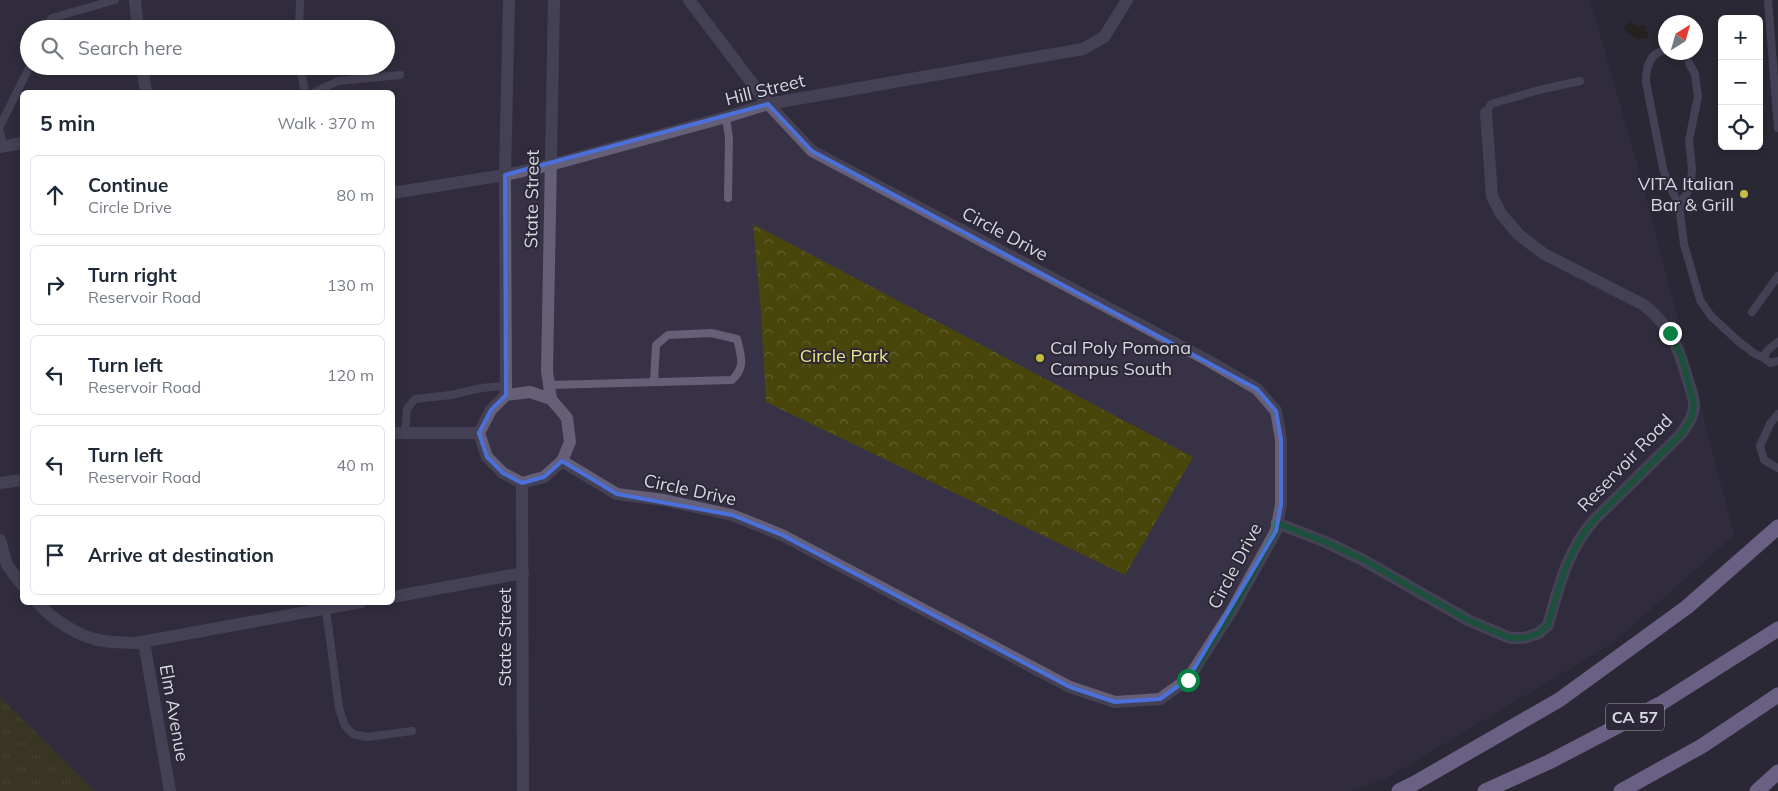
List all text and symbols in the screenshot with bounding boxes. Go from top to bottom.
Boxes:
north arrow [1658,15,1703,60]
map controls [1718,15,1763,150]
button: + [1718,15,1763,60]
search box [20,20,395,75]
icon: search [38,34,66,62]
text: Search here [78,36,182,60]
button: − [1718,60,1763,105]
street label: Hill Street [723,69,807,110]
button: locate [1718,105,1763,150]
text: 5 min [40,110,95,136]
text: Walk · 370 m [277,113,375,133]
street label: State Street [519,149,544,249]
place label: VITA Italian Bar & Grill [1638,172,1734,216]
text: Continue [88,173,168,197]
icon: ahead [41,181,69,209]
text: 80 m [337,185,374,205]
marker: VITA Italian Bar & Grill [1738,188,1750,200]
text: Circle Drive [88,197,172,217]
street label: Circle Drive [958,201,1052,266]
text: Turn right [88,263,177,287]
icon: right [41,271,69,299]
text: 130 m [327,275,374,295]
text: Reservoir Road [88,287,201,307]
route end [1659,322,1682,345]
place label: Cal Poly Pomona Campus South [1050,336,1191,380]
park label: Circle Park [800,344,889,367]
marker: Cal Poly Pomona Campus South [1034,352,1046,364]
text: Turn left [88,353,163,377]
icon: left [41,361,69,389]
text: 120 m [327,365,374,385]
text: Reservoir Road [88,377,201,397]
street label: Reservoir Road [1572,409,1677,516]
text: Turn left [88,443,163,467]
icon: left [41,451,69,479]
text: 40 m [337,455,374,475]
text: Reservoir Road [88,467,201,487]
street label: Circle Drive [642,468,739,511]
street label: Circle Drive [1202,519,1267,613]
icon: arrive [41,541,69,569]
text: Arrive at destination [88,543,274,567]
street label: State Street [493,588,516,686]
street label: Elm Avenue [155,663,194,763]
route start [1177,669,1200,692]
road number: CA 57 [1606,704,1664,730]

